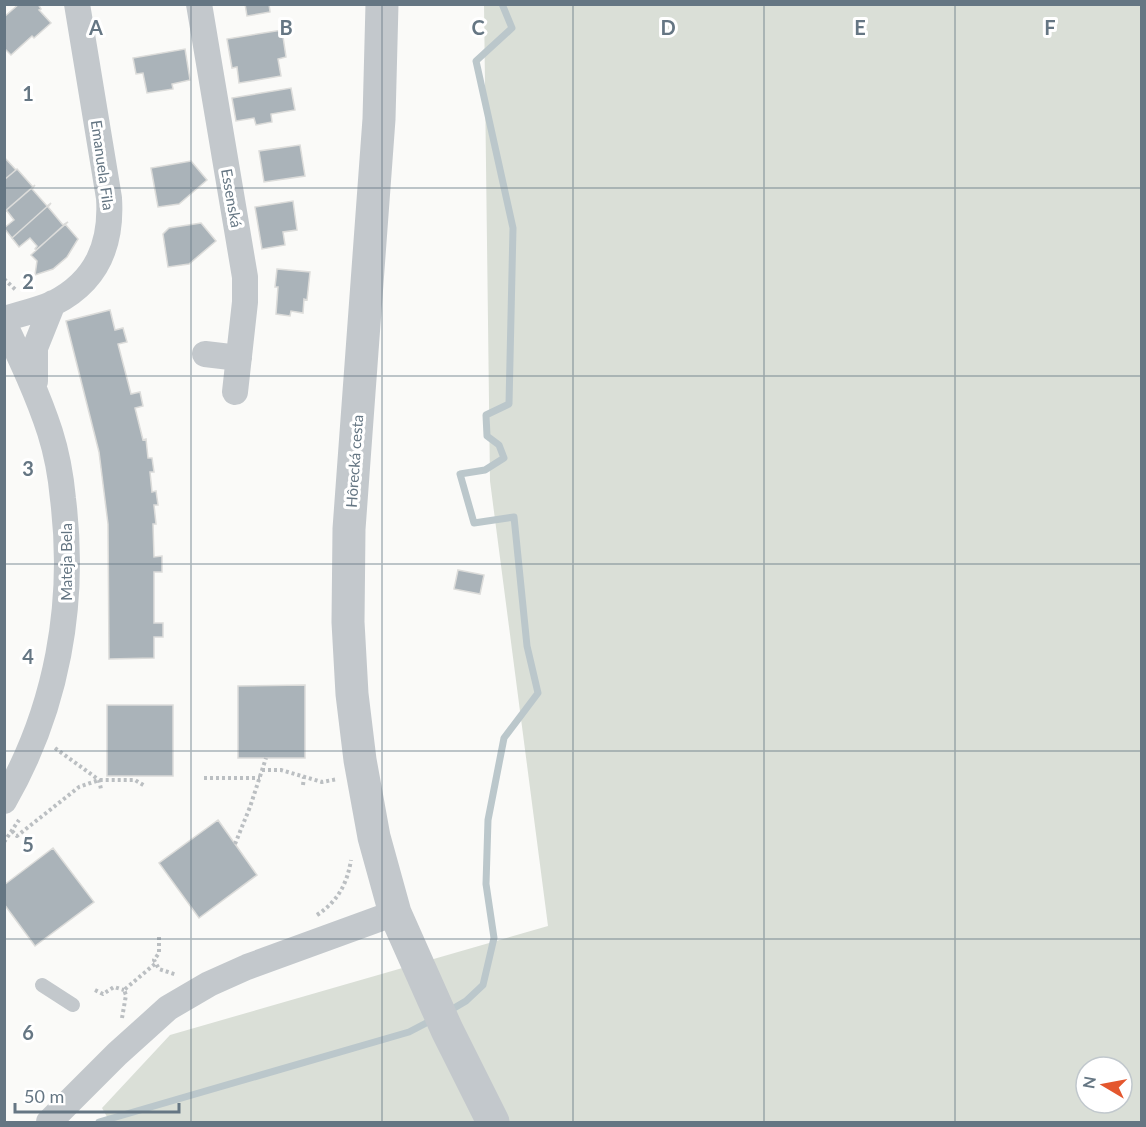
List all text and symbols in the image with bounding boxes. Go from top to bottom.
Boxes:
text: A [88,15,103,39]
text: B [279,15,293,39]
text: C [471,15,485,39]
text: D [660,15,676,39]
text: E [854,15,866,39]
text: F [1044,15,1056,39]
text: 1 [22,81,34,105]
street label: Emanuela Fila [88,119,118,211]
street label: Essenská [218,167,246,229]
text: 2 [22,269,34,293]
street label: Hôrecká cesta [342,414,366,508]
text: 3 [22,456,34,480]
street label: Mateja Bela [57,523,75,601]
text: 4 [22,644,34,668]
text: 5 [22,832,34,856]
text: 6 [22,1020,34,1044]
north arrow [1074,1055,1134,1115]
text: N [1078,1075,1099,1090]
scale bar [15,1076,178,1114]
text: 50 m [24,1085,64,1107]

